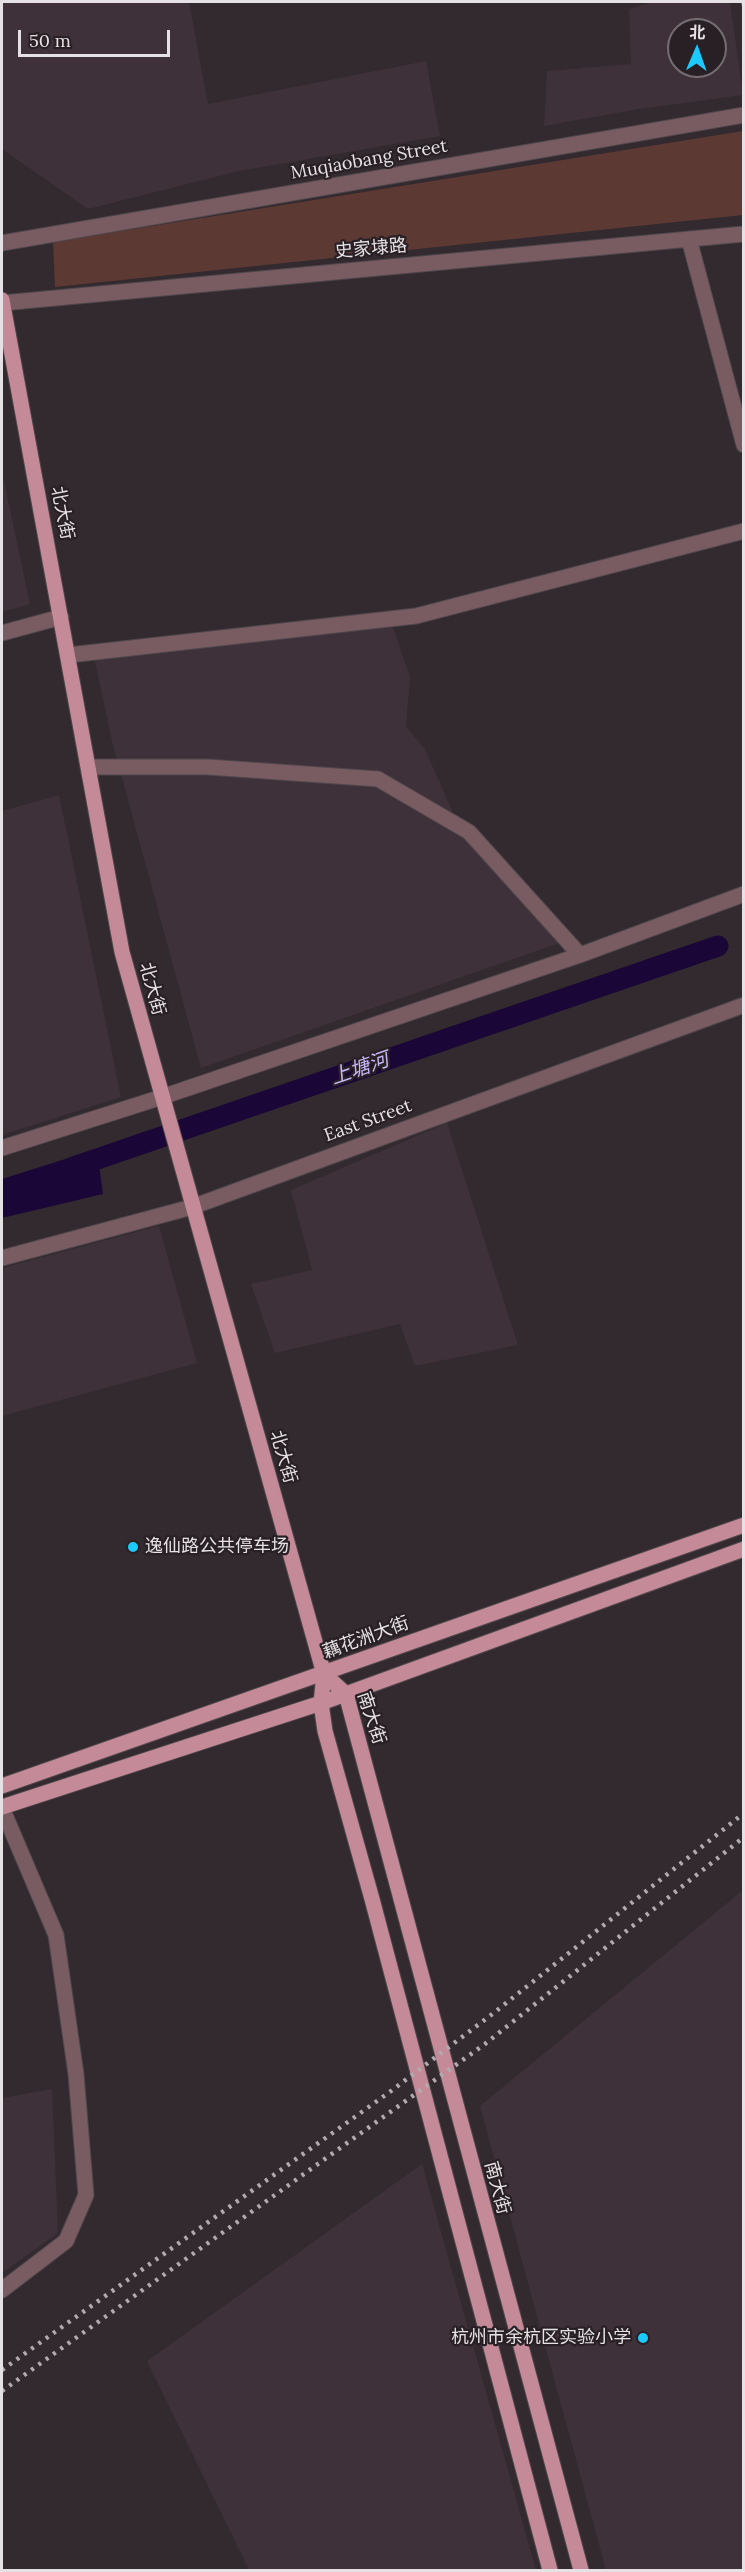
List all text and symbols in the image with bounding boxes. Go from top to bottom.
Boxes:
scale bar [21,18,172,56]
north arrow [667,18,727,78]
text: 北 [689,22,706,42]
text: 50 m [29,29,71,52]
street label: Muqiaobang Street [289,136,449,184]
street label: 史家埭路 [334,235,408,263]
street label: 北大街 [46,484,78,542]
street label: 北大街 [135,960,169,1018]
water label: 上塘河 [328,1048,392,1090]
street label: East Street [321,1095,415,1147]
street label: 北大街 [265,1428,301,1486]
place label: 逸仙路公共停车场 [145,1536,289,1558]
marker: 逸仙路公共停车场 [126,1540,140,1554]
street label: 藕花洲大街 [320,1612,412,1664]
street label: 南大街 [352,1689,390,1747]
street label: 南大街 [480,2159,514,2217]
place label: 杭州市余杭区实验小学 [451,2327,631,2349]
marker: 杭州市余杭区实验小学 [636,2331,650,2345]

